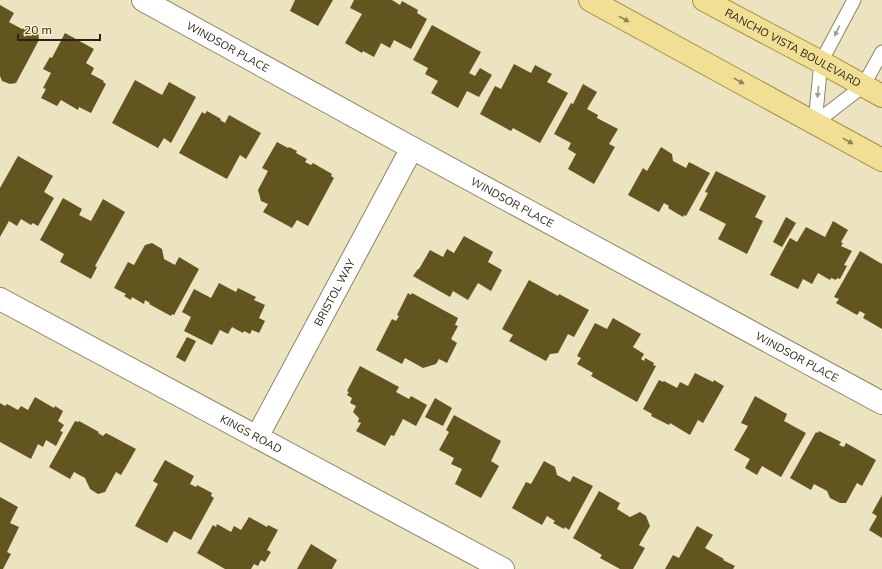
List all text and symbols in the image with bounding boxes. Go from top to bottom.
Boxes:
street label: RANCHO VISTA BOULEVARD [723,5,864,90]
one-way arrow [619,15,630,22]
scale bar [18,16,100,42]
street label: WINDSOR PLACE [184,18,272,75]
text: 20 m [24,22,52,37]
one-way arrow [834,25,840,37]
one-way arrow [733,77,744,84]
one-way arrow [815,86,821,98]
one-way arrow [842,138,854,145]
street label: WINDSOR PLACE [468,174,556,231]
street label: BRISTOL WAY [311,256,358,328]
street label: WINDSOR PLACE [753,329,841,385]
street label: KINGS ROAD [218,412,284,456]

